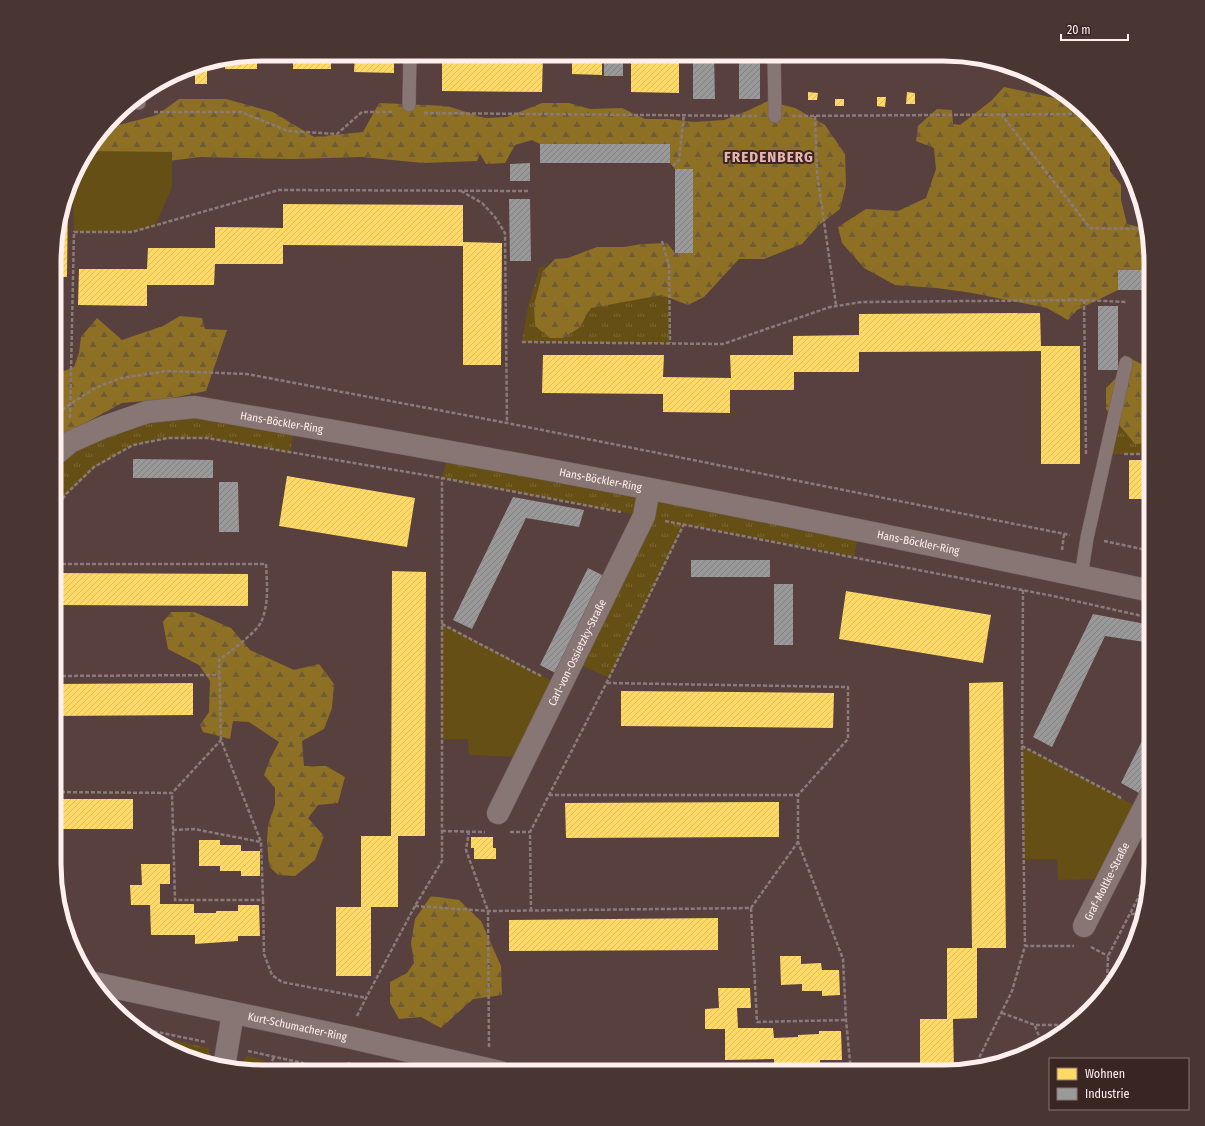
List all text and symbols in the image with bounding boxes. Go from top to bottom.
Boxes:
scale bar [1061,16,1128,42]
text: 20 m [1067,23,1091,37]
district label: FREDENBERG [724,148,814,166]
street label: Hans-Böckler-Ring [239,409,325,436]
street label: Hans-Böckler-Ring [558,466,644,494]
street label: Hans-Böckler-Ring [876,528,961,558]
street label: Carl-von-Ossietzky-Straße [546,597,609,708]
street label: Graf-Moltke-Straße [1082,840,1132,923]
street label: Kurt-Schumacher-Ring [247,1010,349,1044]
legend [1049,1058,1189,1110]
text: Wohnen [1085,1067,1125,1081]
text: Industrie [1085,1087,1129,1101]

